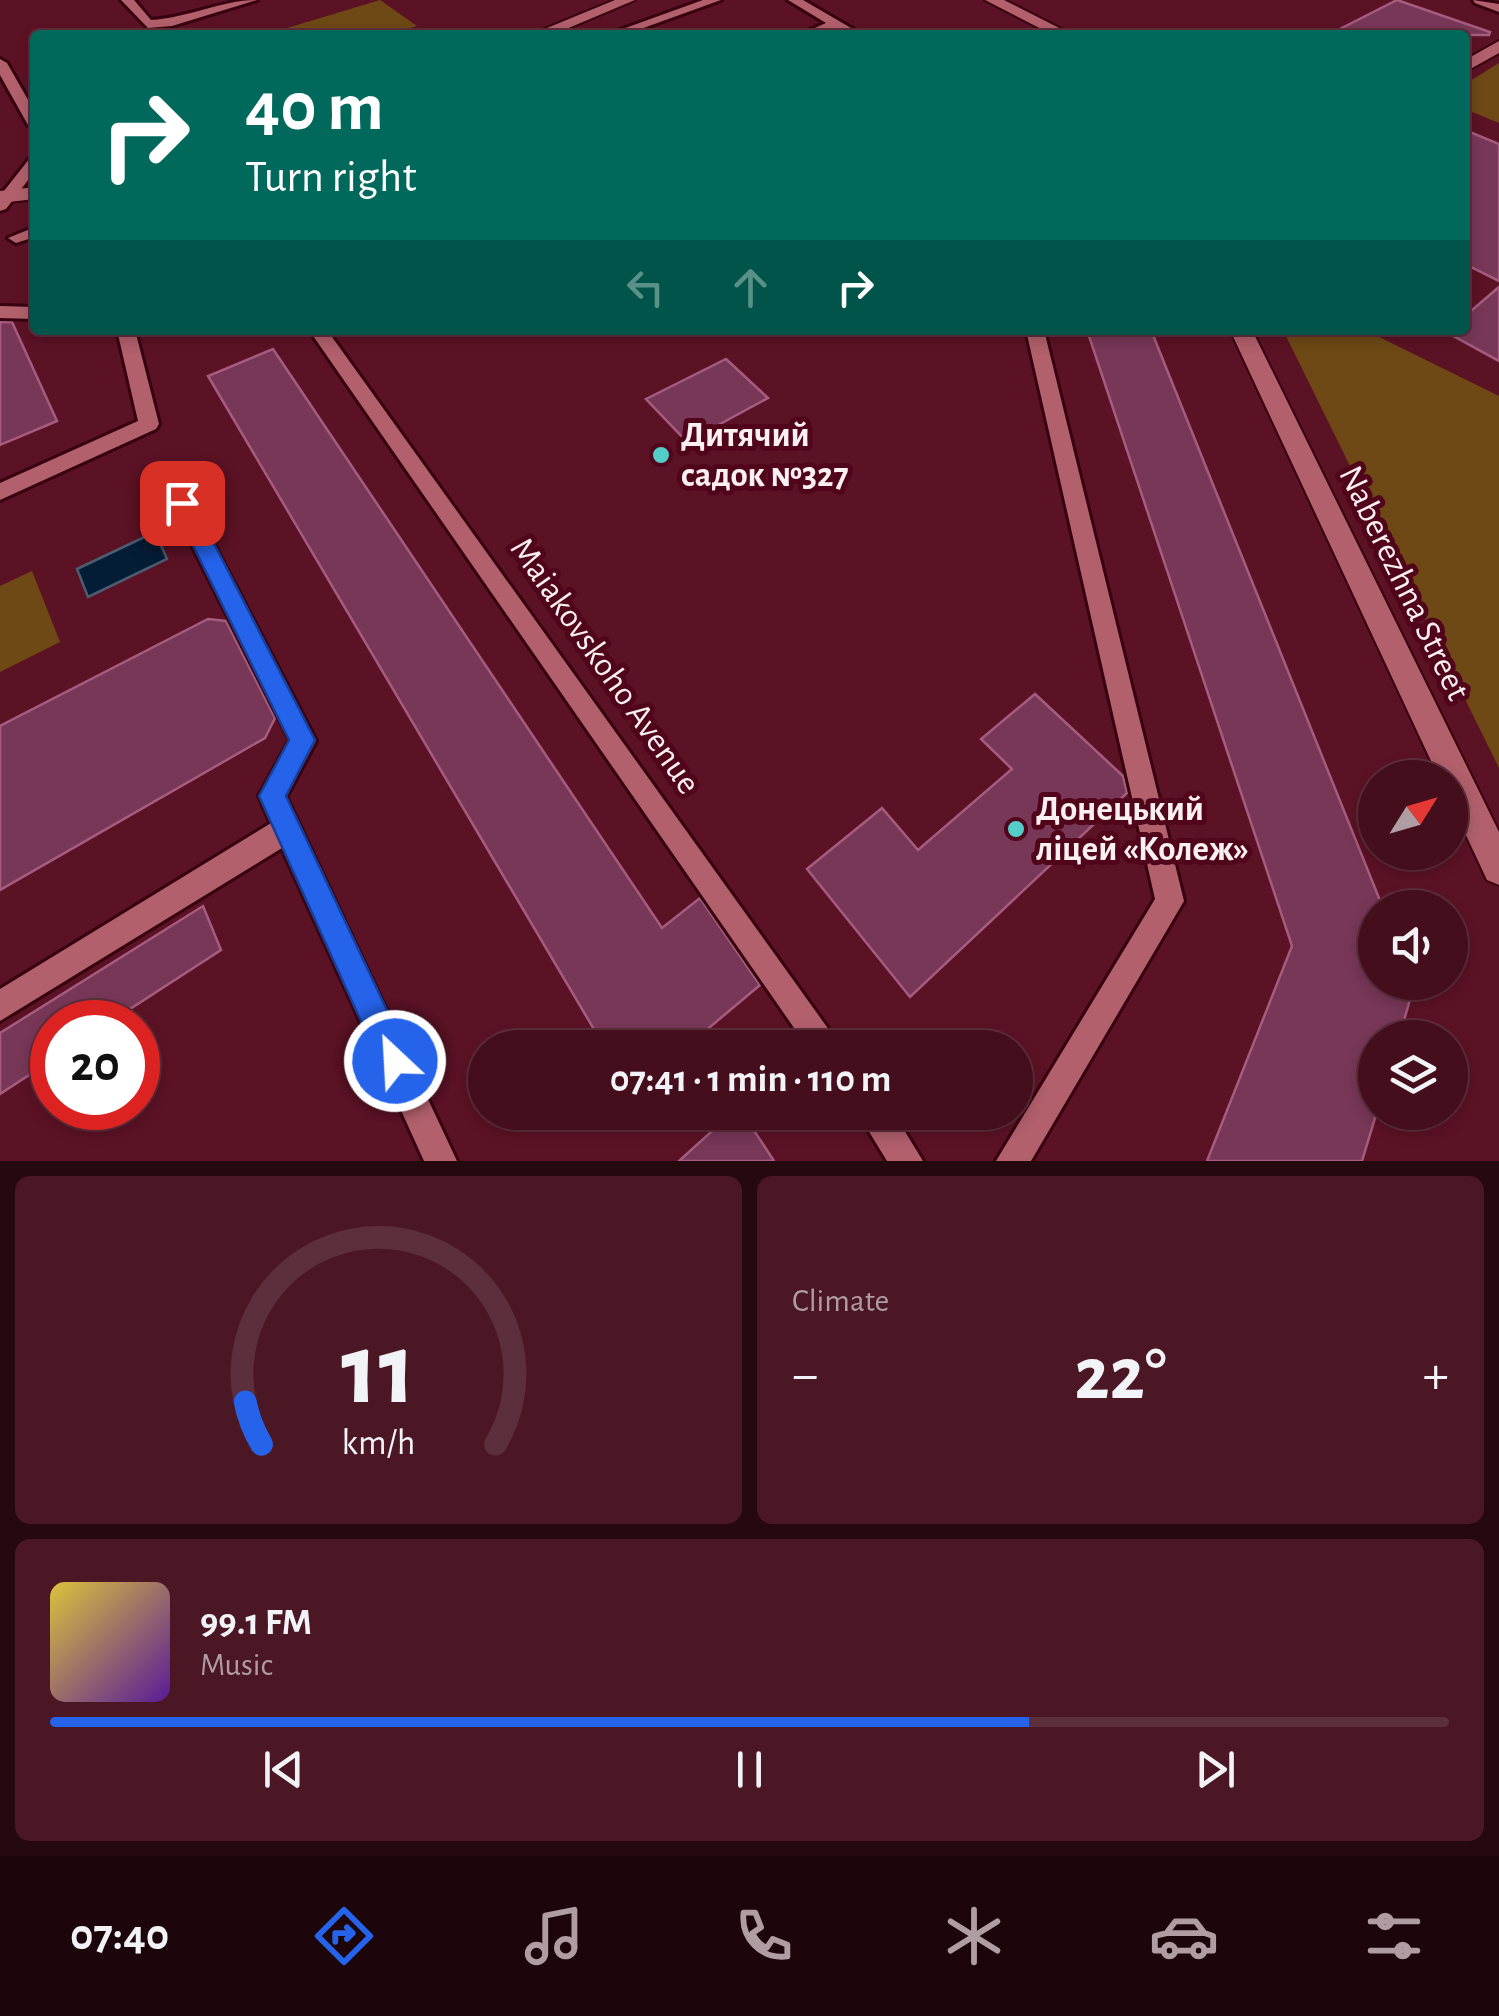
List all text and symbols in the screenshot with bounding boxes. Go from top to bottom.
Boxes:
icon: right [80,70,210,200]
text: 40 m [245,73,384,143]
text: Turn right [245,155,417,200]
icon: left [618,260,673,315]
icon: ahead [723,260,778,315]
icon: right [828,260,883,315]
place label: Дитячий садок №327 [681,418,849,493]
marker: Дитячий садок №327 [650,444,672,466]
street label: Naberezhna Street [1332,460,1476,706]
pin [140,461,225,546]
icon: arrive [155,476,210,531]
street label: Maiakovskoho Avenue [504,532,706,800]
north arrow [1358,760,1468,870]
map controls [1358,760,1468,1130]
place label: Донецький ліцей «Колеж» [1036,792,1249,867]
marker: Донецький ліцей «Колеж» [1005,818,1027,840]
button: sound [1358,890,1468,1000]
speed limit sign: 20 [30,1000,160,1130]
position arrow [343,1009,447,1113]
button: layers [1358,1020,1468,1130]
text: 07:41 · 1 min · 110 m [610,1061,891,1099]
text: Climate [792,1285,889,1317]
text: 11 [341,1319,416,1423]
text: 22° [1074,1338,1167,1413]
text: − [792,1348,818,1403]
text: + [1423,1348,1449,1403]
text: km/h [342,1425,415,1461]
text: 99.1 FM [200,1604,312,1642]
text: Music [200,1649,273,1681]
icon: previous [256,1742,311,1797]
icon: pause [722,1742,777,1797]
icon: next [1188,1742,1243,1797]
icon: directions [309,1901,379,1971]
icon: music [519,1901,589,1971]
icon: phone [729,1901,799,1971]
icon: climate [939,1901,1009,1971]
icon: car [1149,1901,1219,1971]
icon: filters [1359,1901,1429,1971]
text: 07:40 [70,1913,169,1958]

